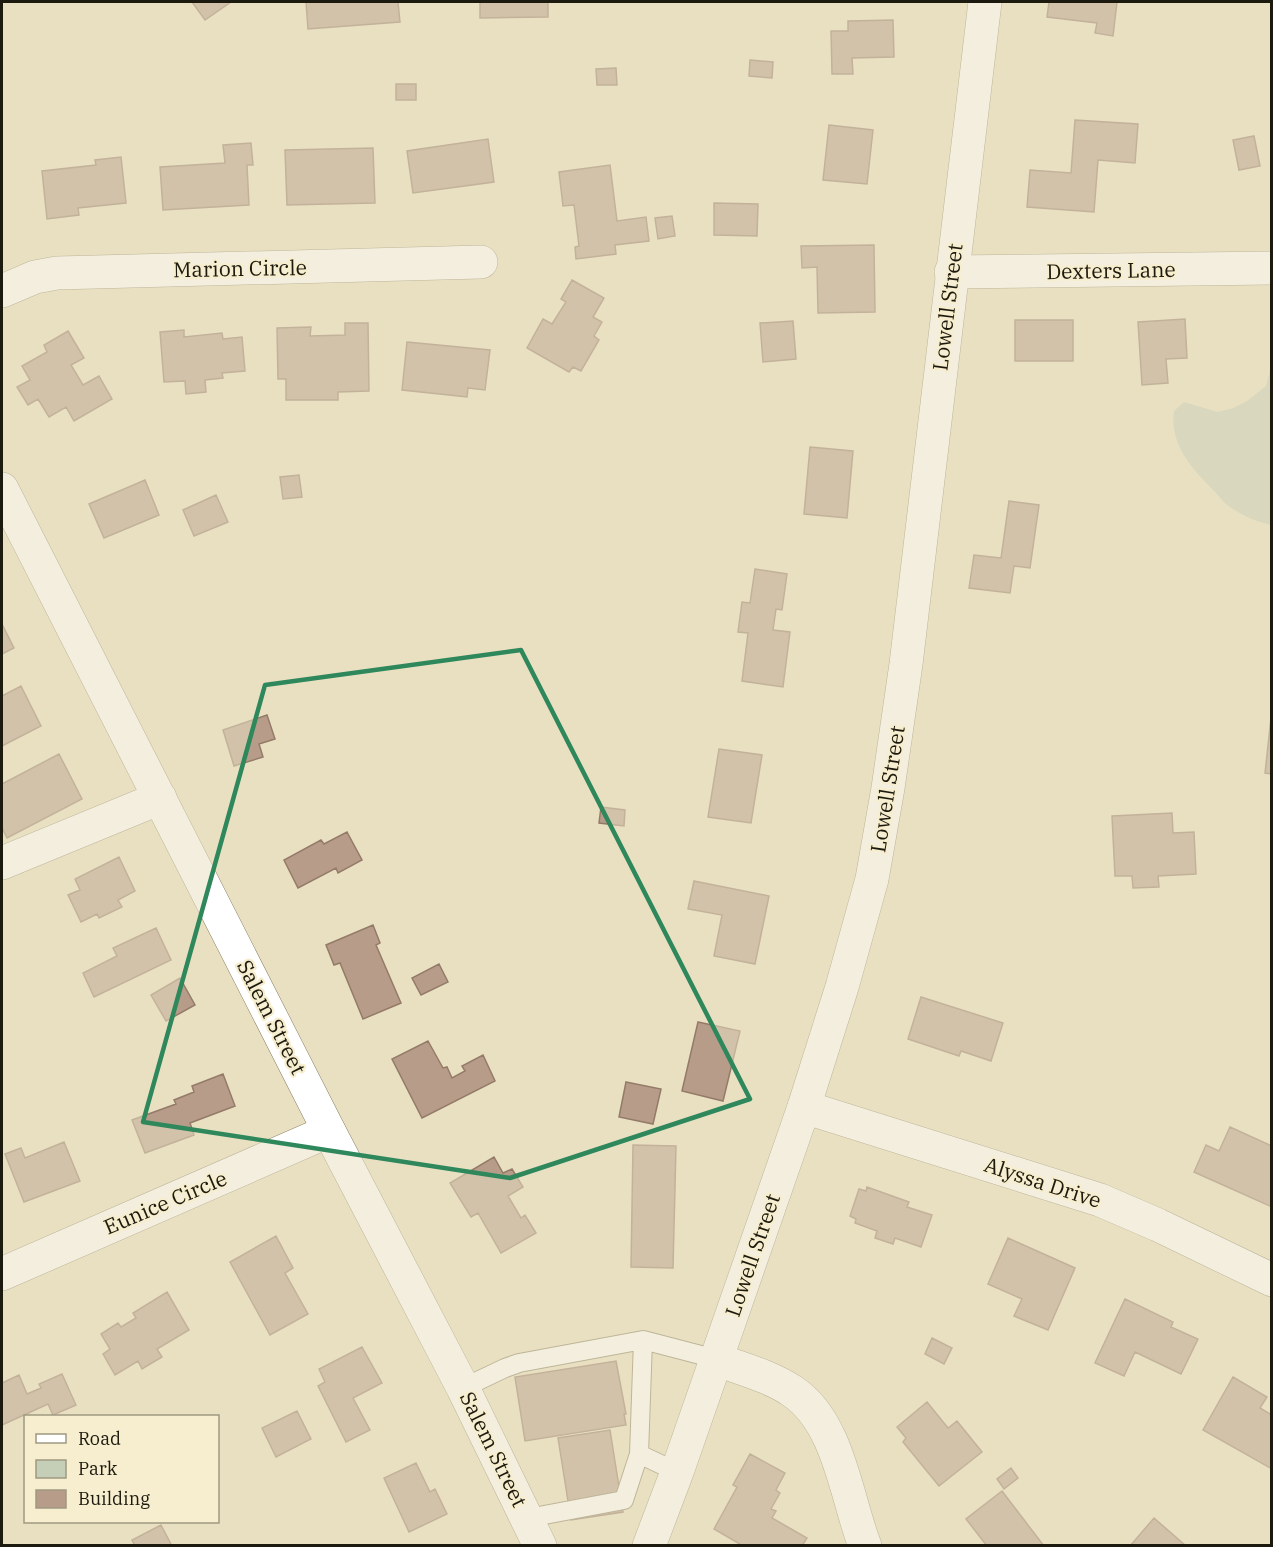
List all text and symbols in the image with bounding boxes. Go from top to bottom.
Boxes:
street label: Lowell Street [925,242,969,372]
street label: Marion Circle [173,253,307,283]
street label: Dexters Lane [1046,255,1176,285]
street label: Lowell Street [863,724,911,854]
street label: Salem Street [231,955,313,1079]
street label: Alyssa Drive [981,1150,1105,1214]
street label: Eunice Circle [99,1163,231,1241]
street label: Lowell Street [718,1190,786,1320]
street label: Salem Street [454,1387,534,1511]
legend [24,1415,219,1523]
text: Road [78,1427,121,1450]
text: Park [78,1457,118,1480]
text: Building [78,1487,150,1510]

